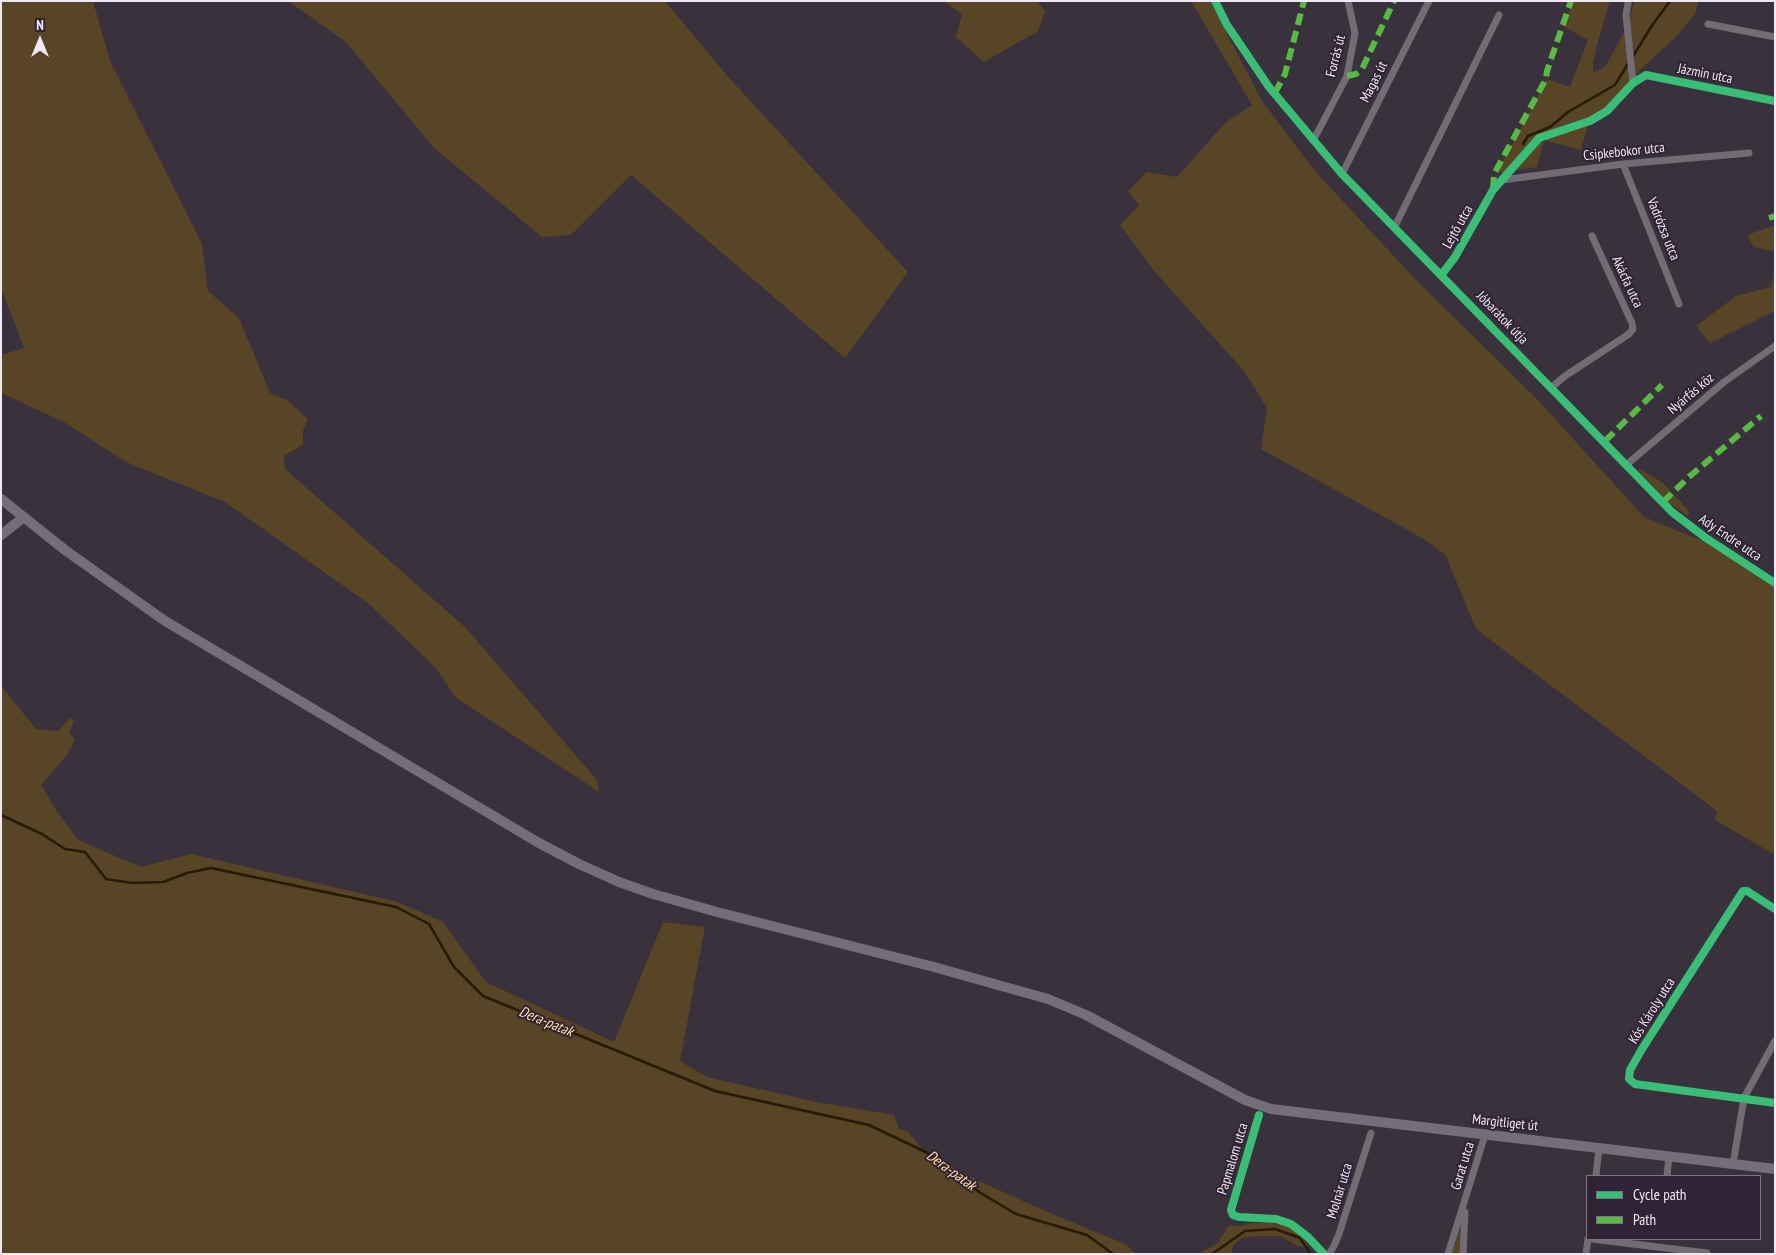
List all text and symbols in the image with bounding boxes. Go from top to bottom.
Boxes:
north arrow [15,15,65,65]
text: N [36,16,44,34]
street label: Forrás út [1323,33,1349,79]
street label: Magas út [1357,59,1391,105]
street label: Jázmin utca [1676,60,1734,88]
street label: Csipkebokor utca [1582,139,1666,165]
street label: Vadrózsa utca [1643,195,1683,263]
street label: Lejtő utca [1439,202,1477,252]
street label: Akácfa utca [1608,253,1646,311]
street label: Jóbarátok útja [1473,288,1531,348]
street label: Nyárfás köz [1664,370,1718,418]
street label: Ady Endre utca [1695,511,1765,565]
street label: Kós Károly utca [1625,975,1679,1047]
water label: Dera-patak [516,1003,576,1041]
street label: Margitliget út [1471,1111,1539,1135]
street label: Papmalom utca [1214,1121,1252,1197]
street label: Garat utca [1448,1140,1478,1192]
water label: Dera-patak [923,1147,979,1195]
street label: Molnár utca [1324,1161,1356,1221]
legend [1586,1175,1761,1240]
text: Cycle path [1633,1185,1686,1204]
text: Path [1633,1210,1656,1229]

